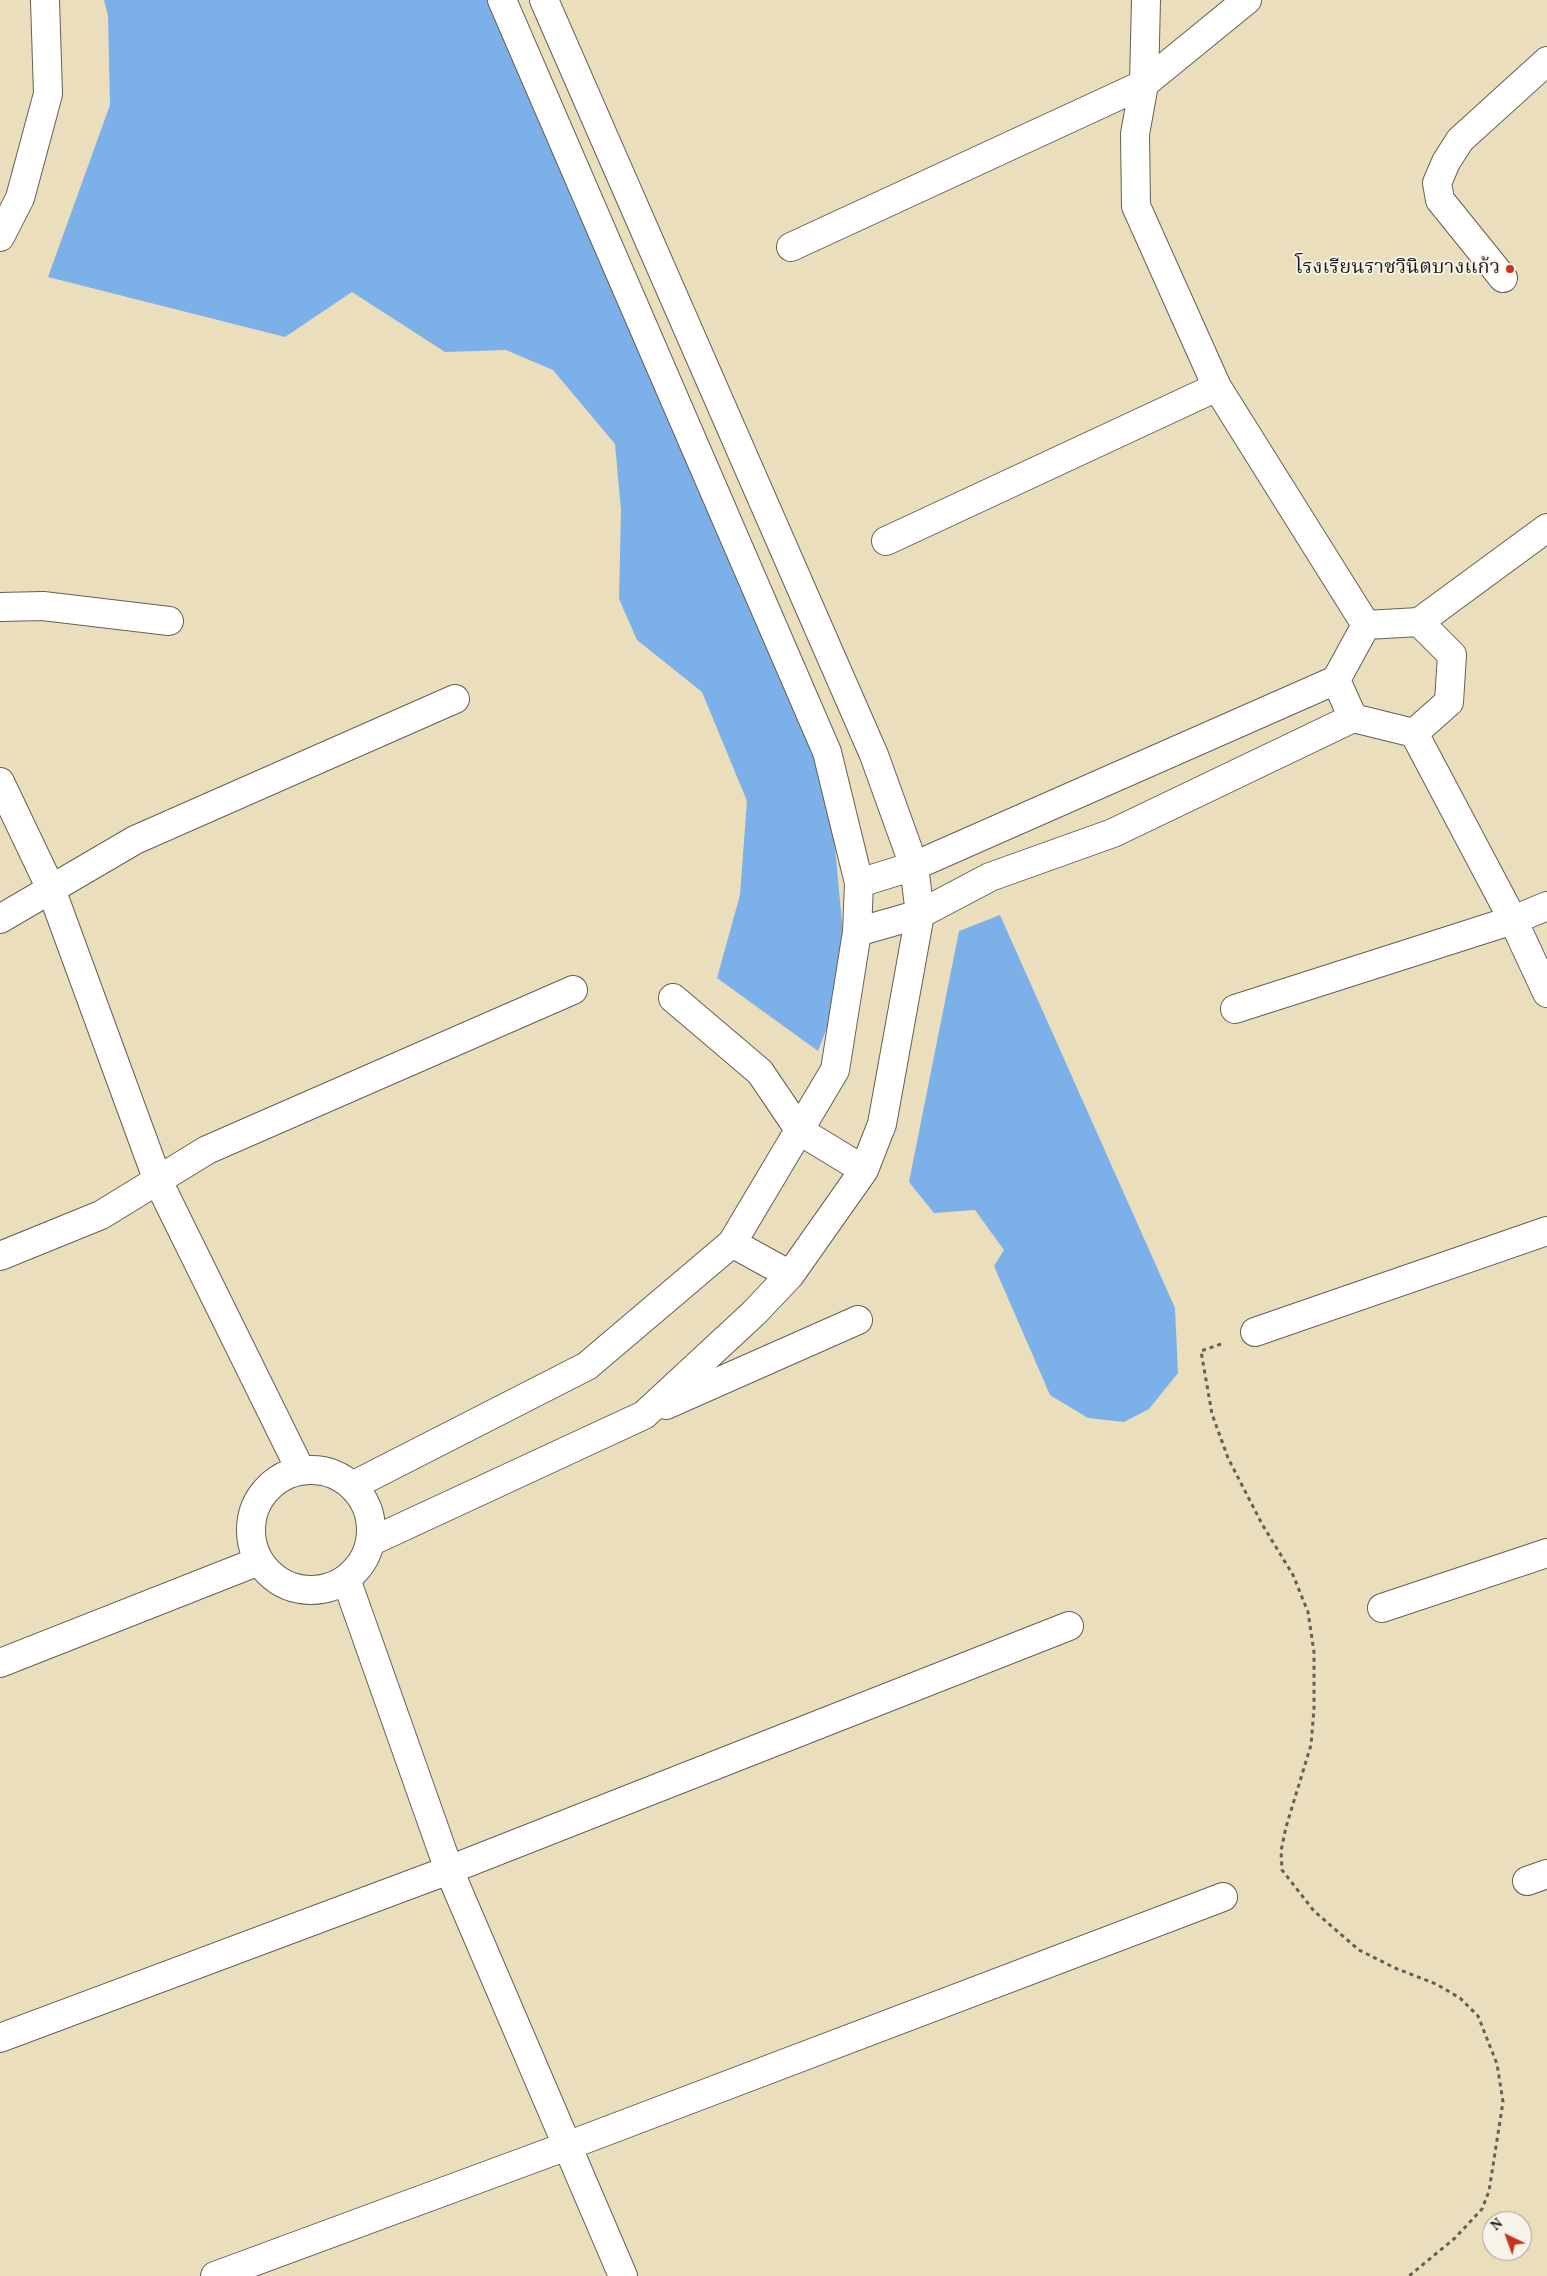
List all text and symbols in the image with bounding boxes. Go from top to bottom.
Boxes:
place label: โรงเรียนราชวินิตบางแก้ว [1295,257,1500,281]
marker: โรงเรียนราชวินิตบางแก้ว [1504,263,1516,275]
north arrow [1482,2211,1532,2261]
text: N [1487,2215,1507,2236]

